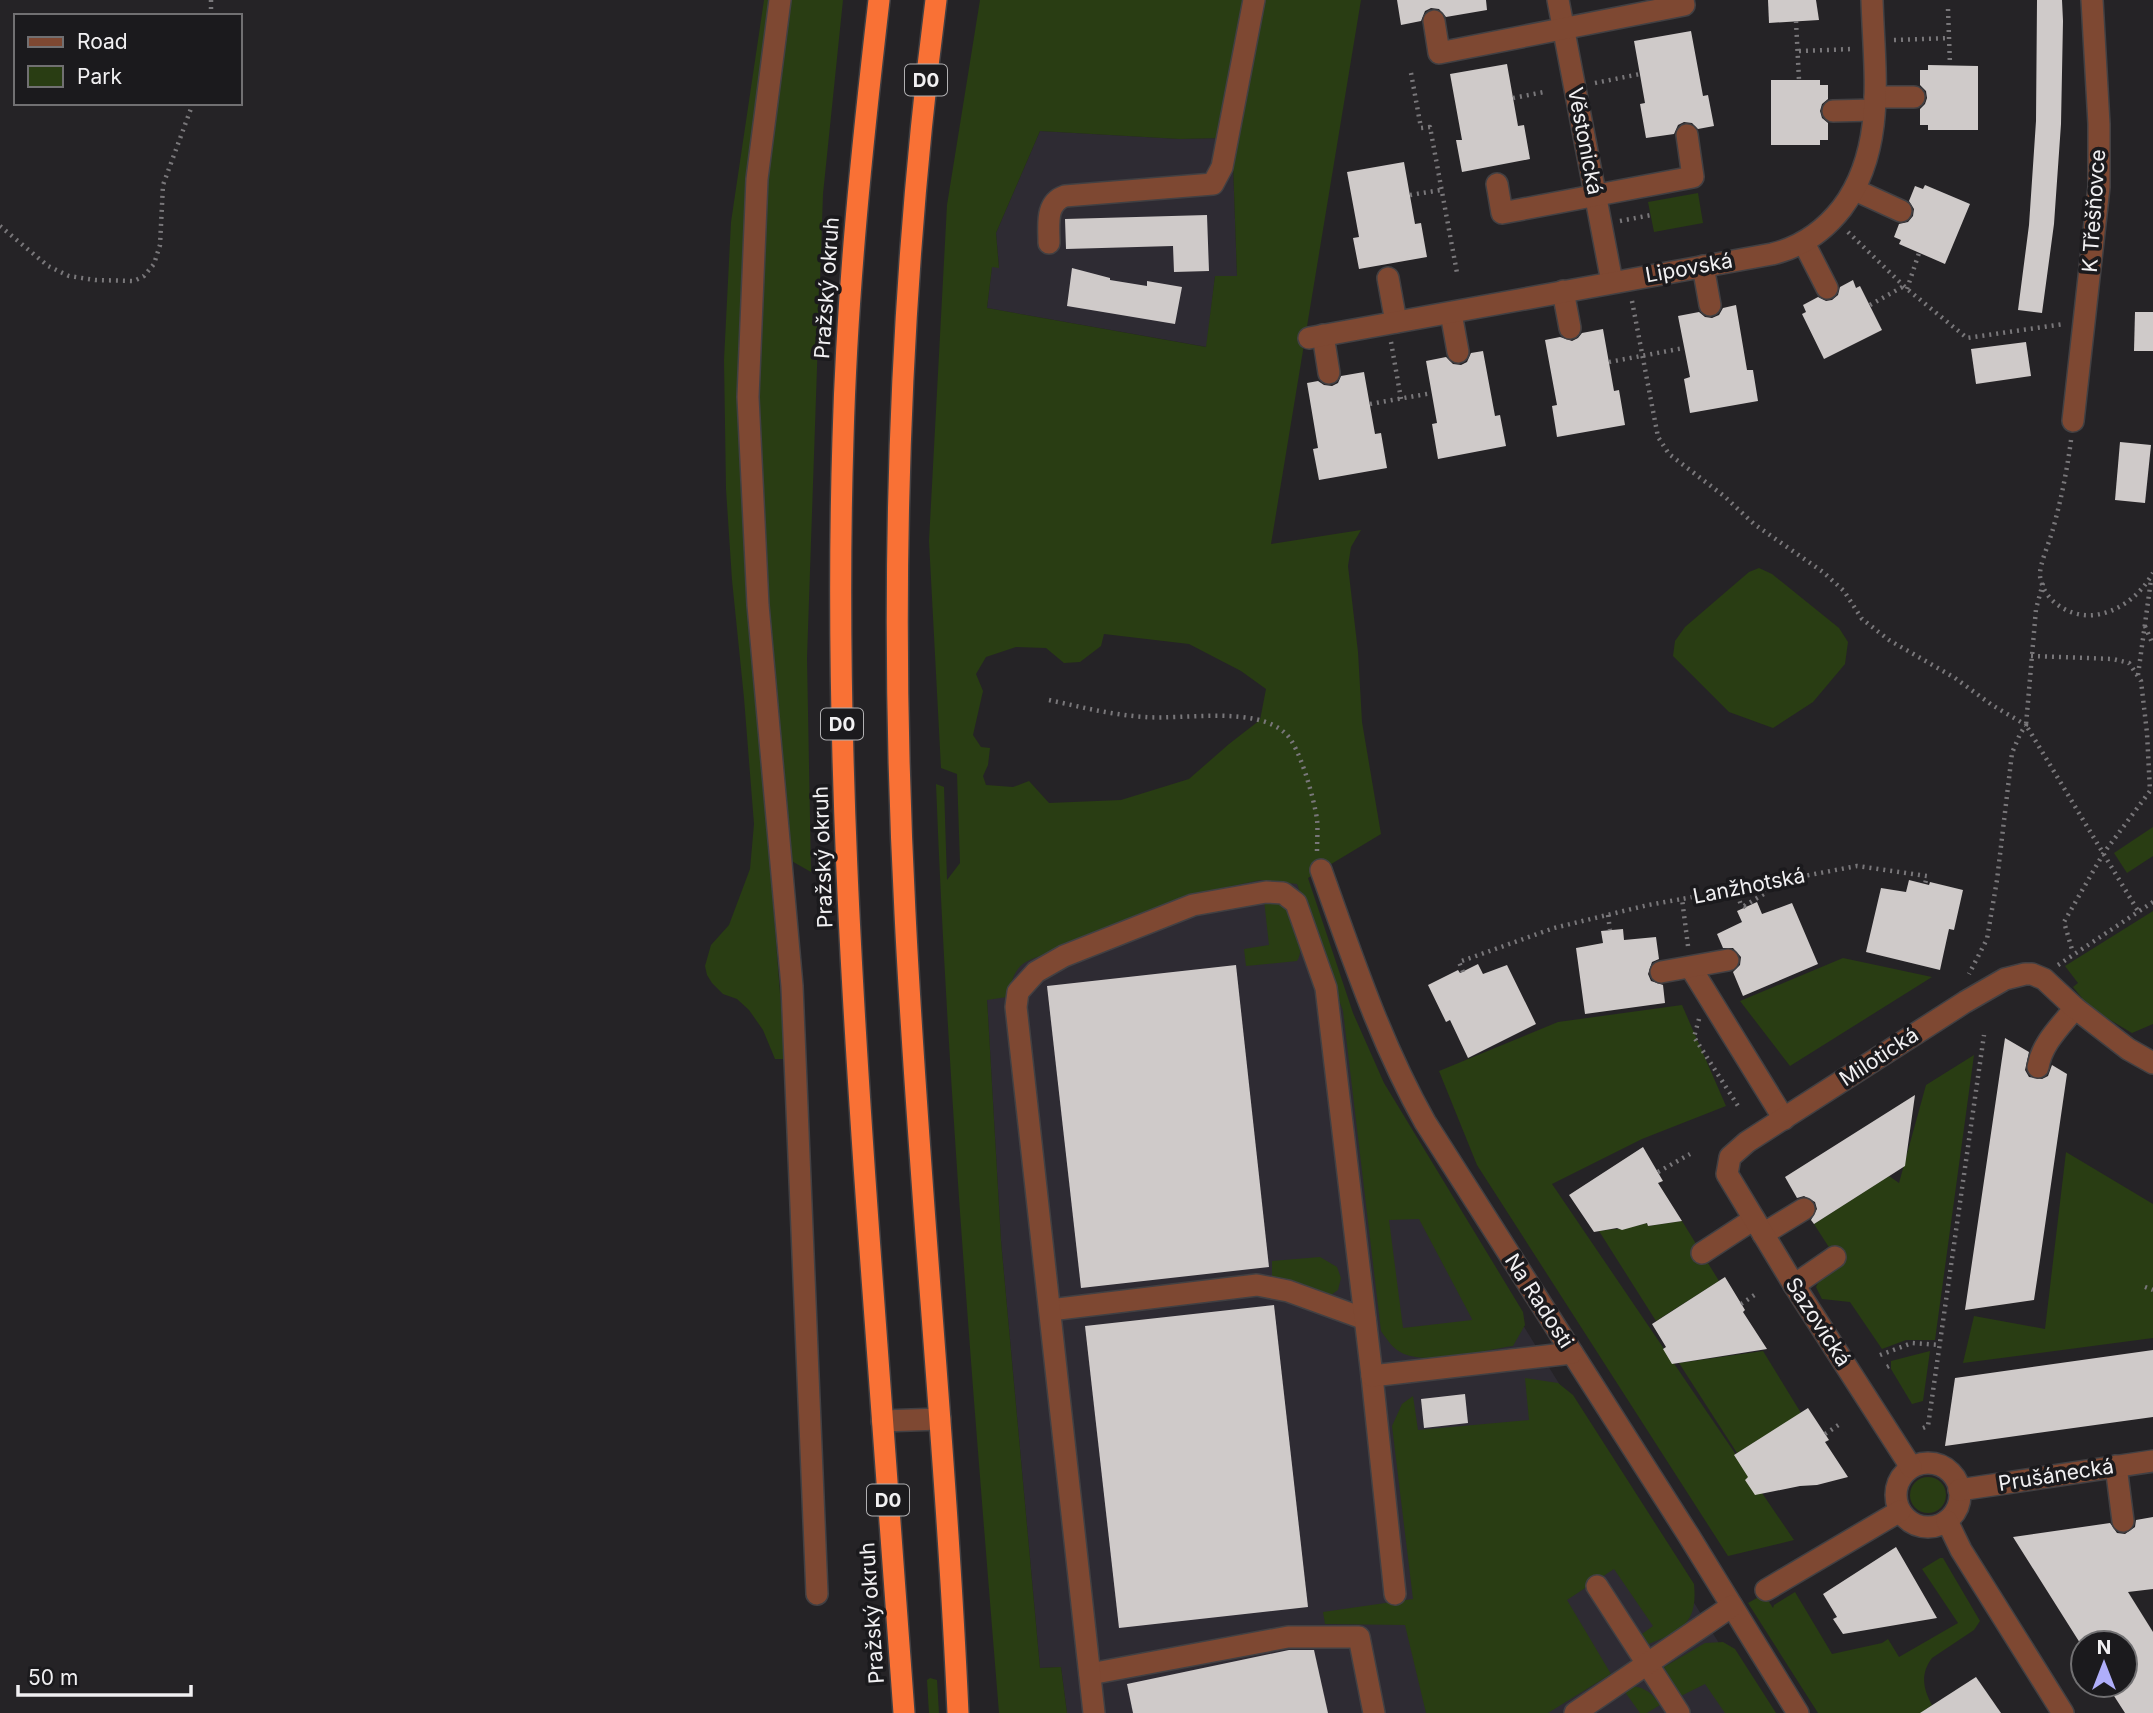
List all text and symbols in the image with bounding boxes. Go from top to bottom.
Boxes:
legend [14,14,242,105]
text: Road [77,29,128,54]
text: Park [77,64,122,89]
road number: D0 [905,64,947,96]
street label: Věstonická [1563,85,1608,197]
street label: K Třešňovce [2077,148,2110,273]
street label: Pražský okruh [809,216,844,360]
street label: Lipovská [1643,248,1735,287]
road number: D0 [821,708,863,740]
street label: Pražský okruh [808,786,837,928]
street label: Lanžhotská [1691,862,1807,909]
street label: Milotická [1835,1022,1923,1091]
street label: Na Radosti [1500,1249,1579,1352]
street label: Sazovická [1780,1273,1856,1371]
street label: Prušánecká [1996,1453,2115,1496]
road number: D0 [867,1484,909,1516]
street label: Pražský okruh [854,1541,889,1685]
north arrow [2069,1629,2139,1699]
text: N [2097,1636,2111,1659]
scale bar [18,1654,191,1698]
text: 50 m [28,1665,78,1690]

